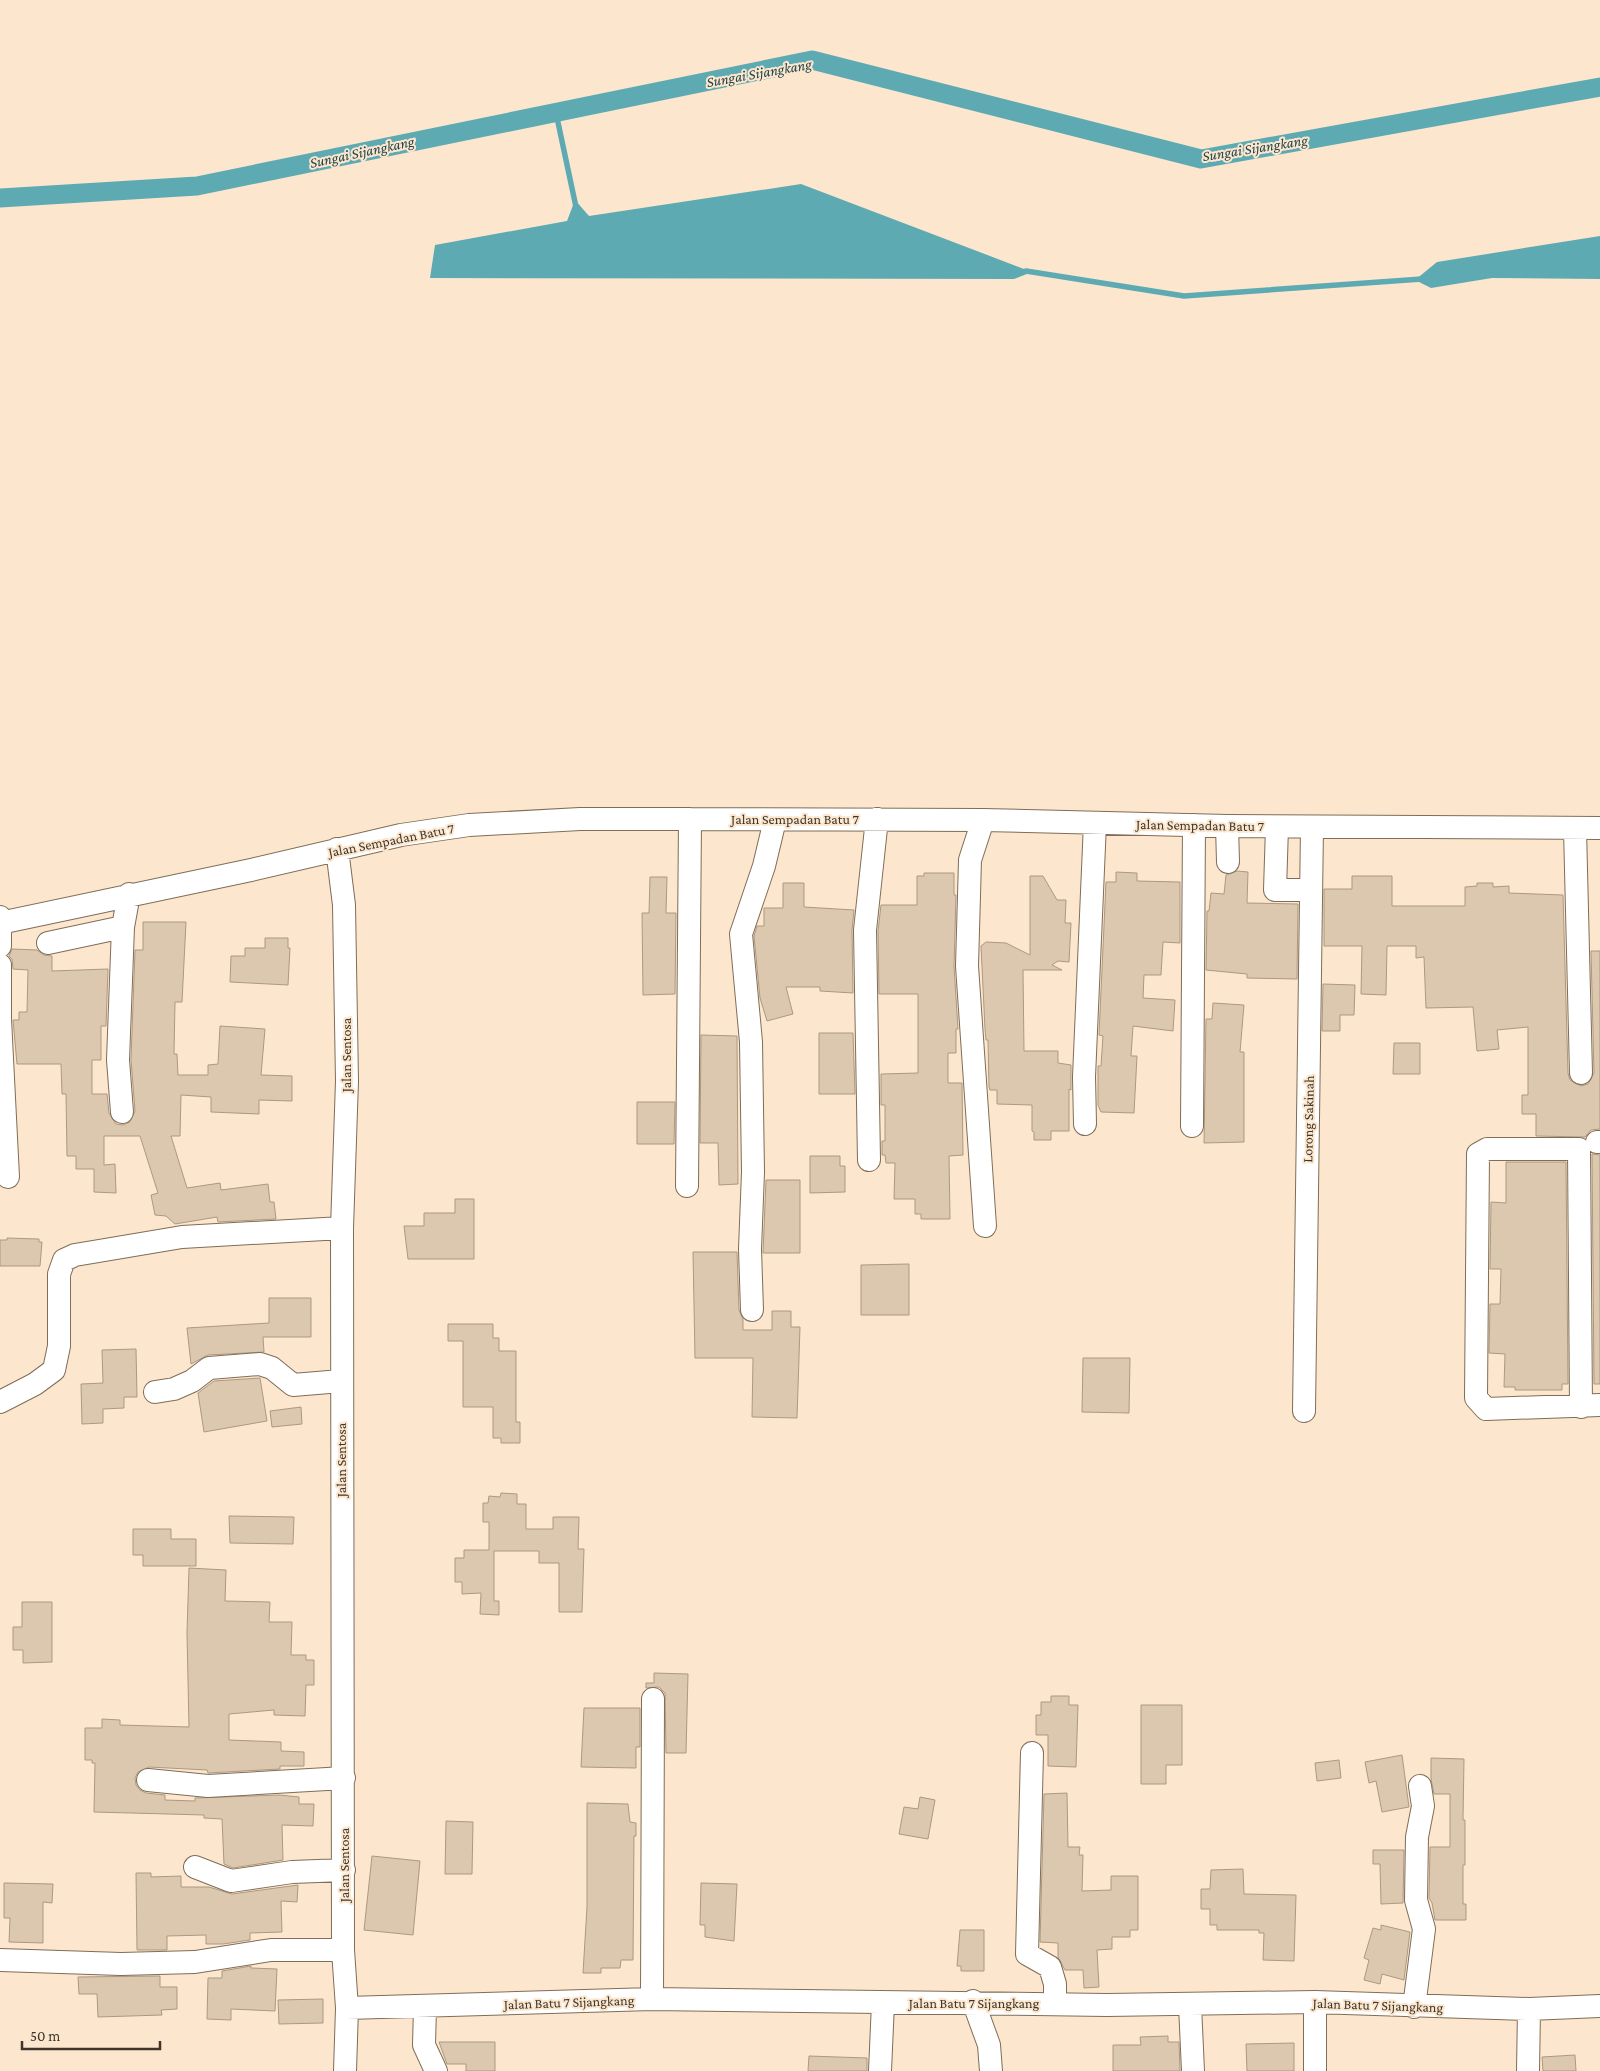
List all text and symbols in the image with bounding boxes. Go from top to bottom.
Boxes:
water label: Sungai Sijangkang [705,56,813,91]
water label: Sungai Sijangkang [1201,132,1309,165]
water label: Sungai Sijangkang [308,133,416,172]
street label: Jalan Sempadan Batu 7 [729,811,860,827]
street label: Jalan Sempadan Batu 7 [1134,816,1265,834]
street label: Jalan Sempadan Batu 7 [325,820,456,860]
street label: Jalan Sentosa [338,1017,354,1094]
street label: Lorong Sakinah [1299,1075,1317,1163]
street label: Jalan Sentosa [333,1422,349,1499]
street label: Jalan Sentosa [336,1827,352,1904]
street label: Jalan Batu 7 Sijangkang [501,1992,635,2013]
street label: Jalan Batu 7 Sijangkang [907,1995,1040,2012]
street label: Jalan Batu 7 Sijangkang [1310,1995,1444,2016]
scale bar [22,2018,160,2050]
text: 50 m [30,2028,60,2044]

